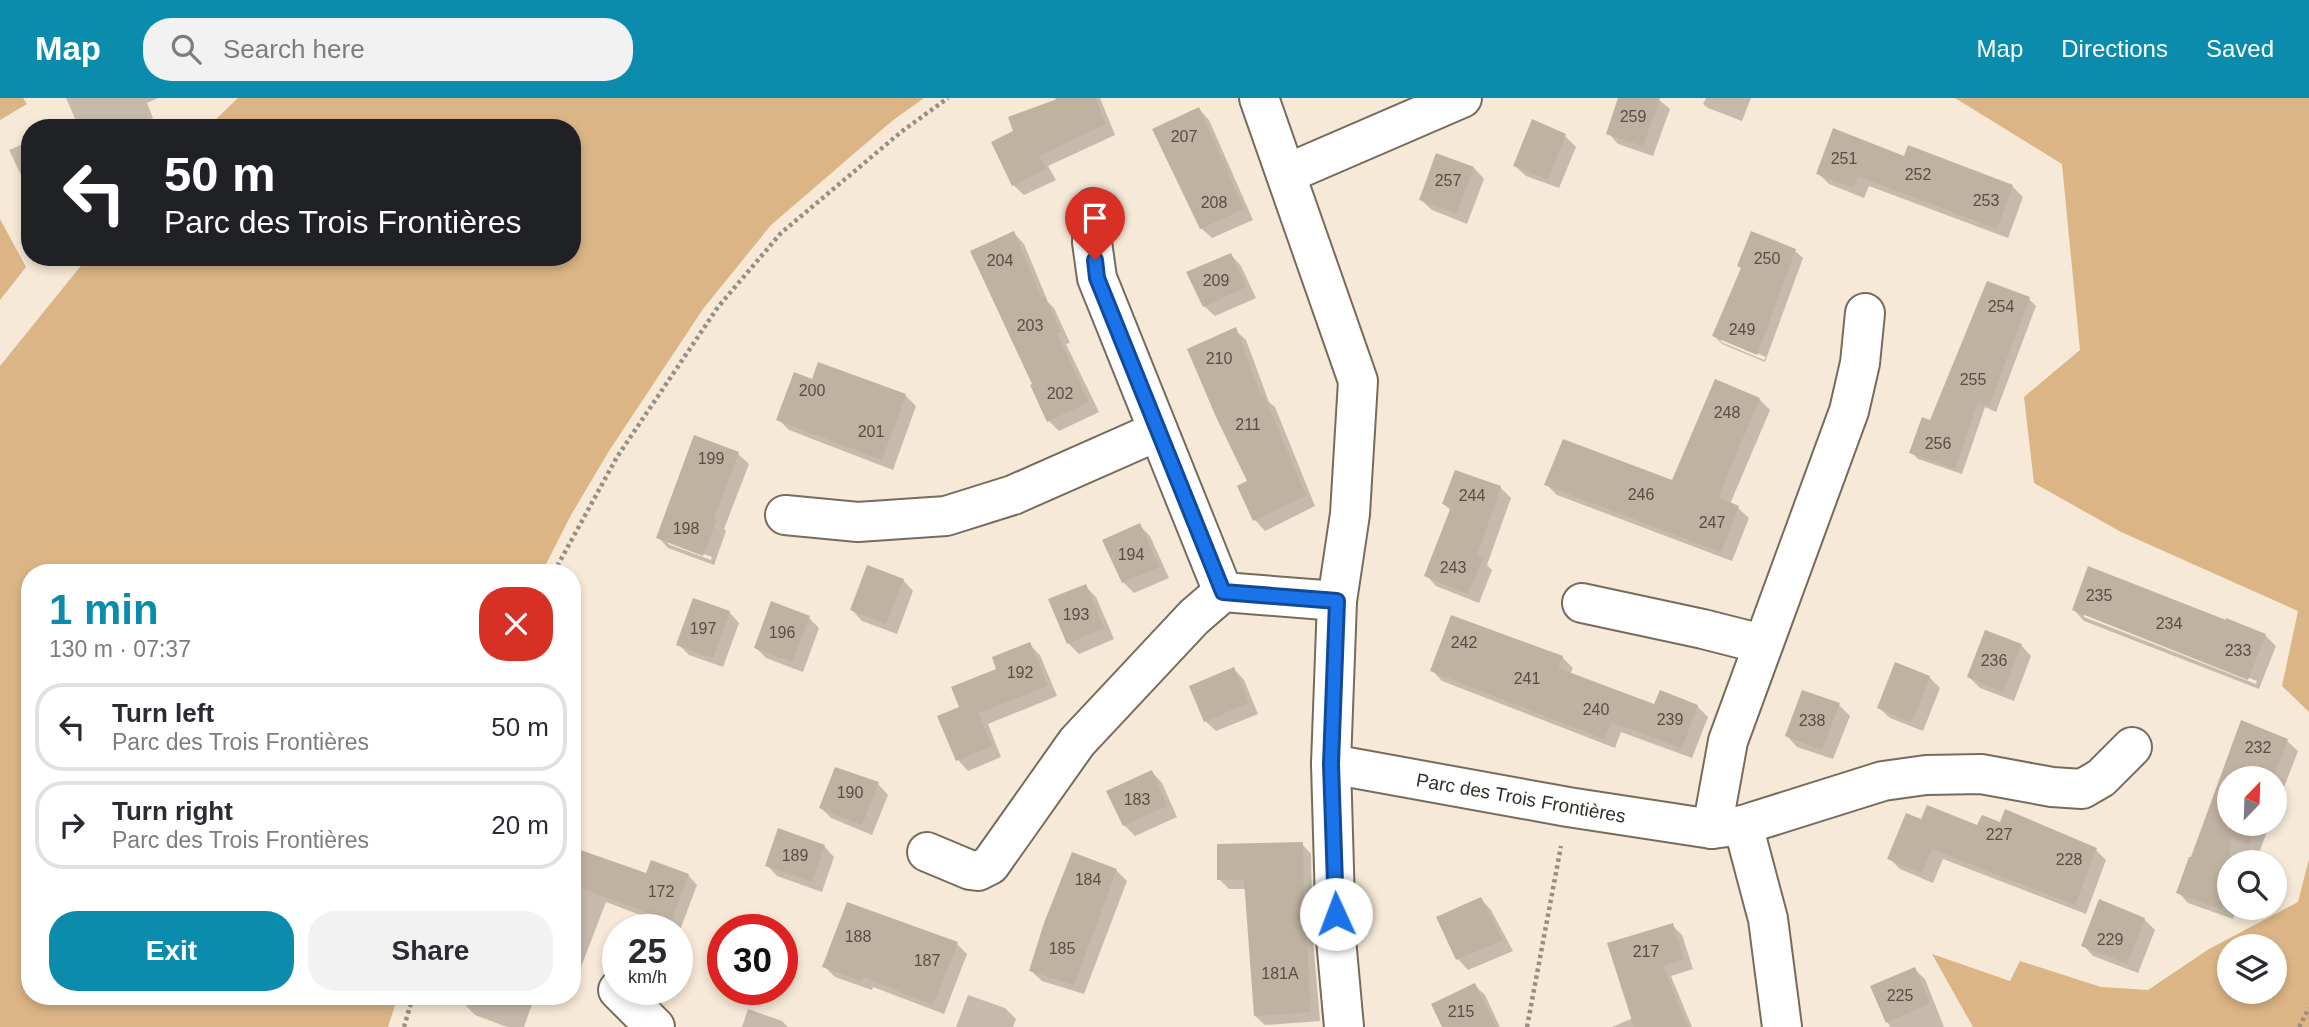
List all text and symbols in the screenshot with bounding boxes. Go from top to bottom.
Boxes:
search box [143,18,633,81]
text: Map [35,30,101,67]
icon: search [167,30,205,68]
text: Search here [223,34,365,64]
text: Map [1977,35,2023,62]
text: Directions [2061,35,2168,62]
text: Saved [2206,35,2274,62]
house number: 259 [1620,108,1646,125]
house number: 207 [1171,128,1197,145]
icon: left [49,147,140,238]
text: 50 m [164,147,276,201]
house number: 251 [1831,150,1857,167]
house number: 252 [1905,166,1931,183]
house number: 257 [1435,172,1461,189]
pin [1065,188,1125,260]
house number: 253 [1973,192,1999,209]
house number: 208 [1201,194,1227,211]
icon: arrive [1076,199,1114,237]
text: Parc des Trois Frontières [164,204,521,240]
house number: 250 [1754,250,1780,267]
house number: 204 [987,252,1013,269]
house number: 209 [1203,272,1229,289]
house number: 254 [1988,298,2014,315]
house number: 203 [1017,317,1043,334]
house number: 249 [1729,321,1755,338]
house number: 210 [1206,350,1232,367]
house number: 255 [1960,371,1986,388]
house number: 200 [799,382,825,399]
house number: 202 [1047,385,1073,402]
house number: 248 [1714,404,1740,421]
house number: 211 [1235,416,1261,433]
house number: 201 [858,423,884,440]
house number: 256 [1925,435,1951,452]
house number: 199 [698,450,724,467]
house number: 246 [1628,486,1654,503]
house number: 244 [1459,487,1485,504]
house number: 247 [1699,514,1725,531]
house number: 198 [673,520,699,537]
house number: 194 [1118,546,1144,563]
house number: 243 [1440,559,1466,576]
text: 1 min [49,586,159,633]
button: close [479,587,553,661]
house number: 235 [2086,587,2112,604]
house number: 193 [1063,606,1089,623]
house number: 234 [2156,615,2182,632]
house number: 197 [690,620,716,637]
house number: 196 [769,624,795,641]
house number: 242 [1451,634,1477,651]
text: 130 m · 07:37 [49,636,191,662]
house number: 233 [2225,642,2251,659]
house number: 236 [1981,652,2007,669]
house number: 192 [1007,664,1033,681]
house number: 241 [1514,670,1540,687]
text: Turn left [112,698,214,728]
house number: 240 [1583,701,1609,718]
icon: left [53,708,91,746]
house number: 239 [1657,711,1683,728]
text: 50 m [491,712,549,742]
house number: 238 [1799,712,1825,729]
text: Parc des Trois Frontières [112,729,369,755]
house number: 232 [2245,739,2271,756]
north arrow [2217,766,2287,836]
map controls [2217,766,2287,1004]
street label: Parc des Trois Frontières [1415,769,1627,827]
house number: 190 [837,784,863,801]
house number: 183 [1124,791,1150,808]
text: Turn right [112,796,233,826]
icon: right [53,806,91,844]
text: 20 m [491,810,549,840]
house number: 227 [1986,826,2012,843]
text: Parc des Trois Frontières [112,827,369,853]
house number: 189 [782,847,808,864]
button: search [2217,850,2287,920]
house number: 228 [2056,851,2082,868]
house number: 184 [1075,871,1101,888]
position arrow [1299,877,1373,951]
house number: 172 [648,883,674,900]
button: Exit [49,911,294,991]
button: Share [308,911,553,991]
speed limit sign: 30 [707,914,798,1005]
house number: 188 [845,928,871,945]
text: 25 [628,931,667,970]
house number: 229 [2097,931,2123,948]
button: layers [2217,934,2287,1004]
house number: 185 [1049,940,1075,957]
house number: 217 [1633,943,1659,960]
house number: 187 [914,952,940,969]
house number: 181A [1261,965,1299,982]
text: km/h [628,967,667,987]
house number: 225 [1887,987,1913,1004]
house number: 215 [1448,1003,1474,1020]

